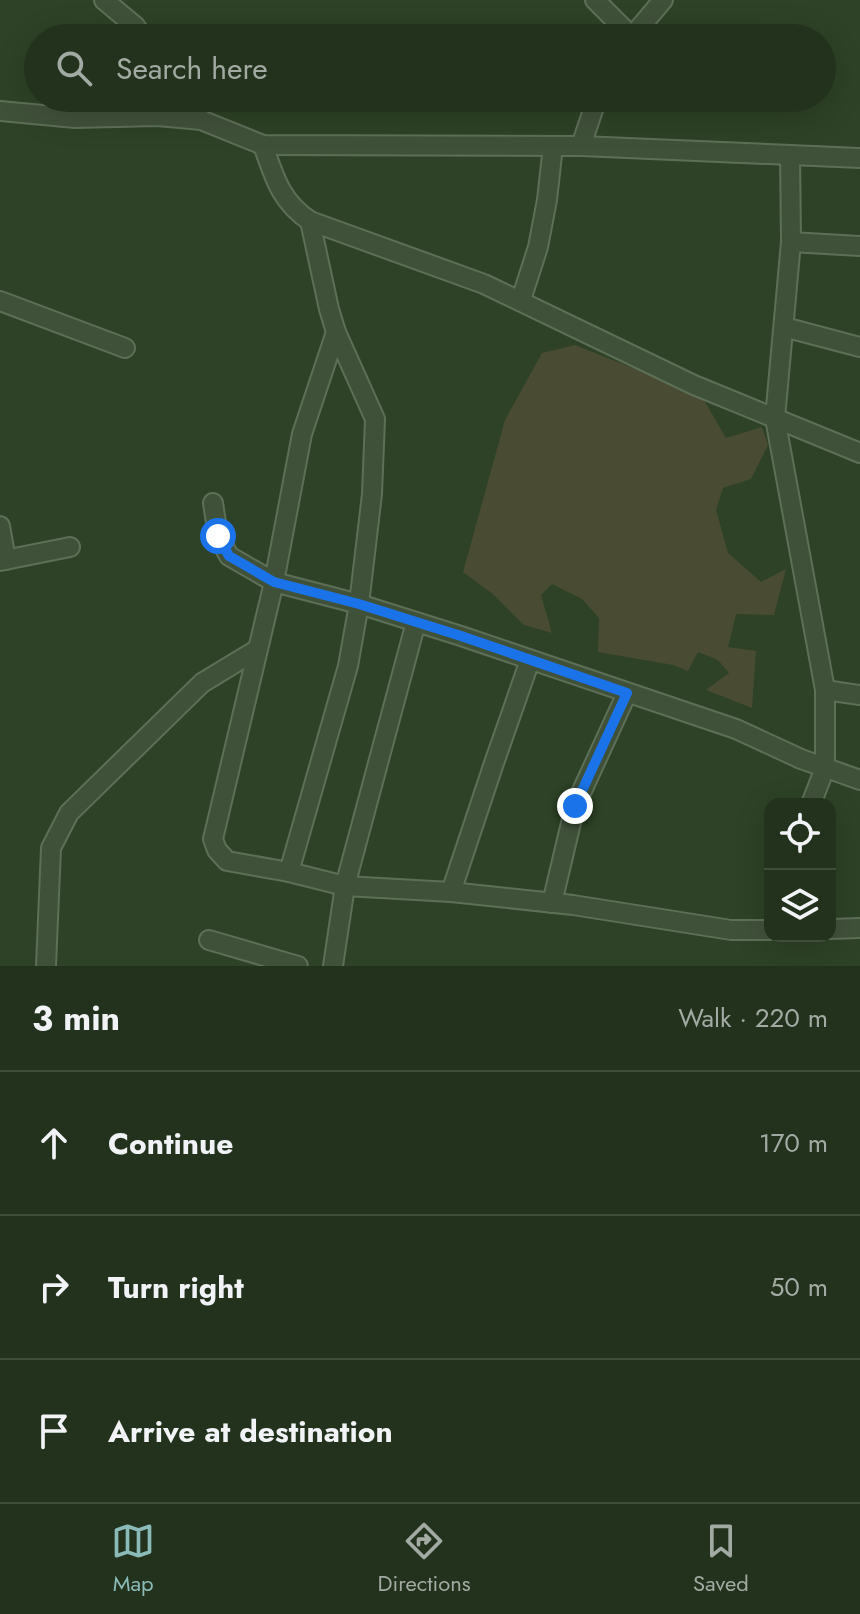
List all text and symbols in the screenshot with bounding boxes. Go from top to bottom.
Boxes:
search box [24,24,836,112]
icon: search [52,46,96,90]
text: Search here [116,47,268,90]
route start [200,518,236,554]
route end [557,788,593,824]
map controls [764,798,836,942]
button: locate [764,798,836,870]
button: layers [764,870,836,942]
text: 3 min [32,994,120,1043]
text: Walk · 220 m [678,999,828,1037]
icon: ahead [32,1121,76,1165]
text: Continue [108,1122,234,1165]
text: 170 m [759,1124,828,1162]
icon: right [32,1265,76,1309]
text: Turn right [108,1266,244,1309]
text: 50 m [770,1268,828,1306]
icon: arrive [32,1409,76,1453]
text: Arrive at destination [108,1410,393,1453]
tab: Map [111,1519,155,1599]
tab: Directions [378,1519,471,1599]
tab: Saved [693,1519,749,1599]

